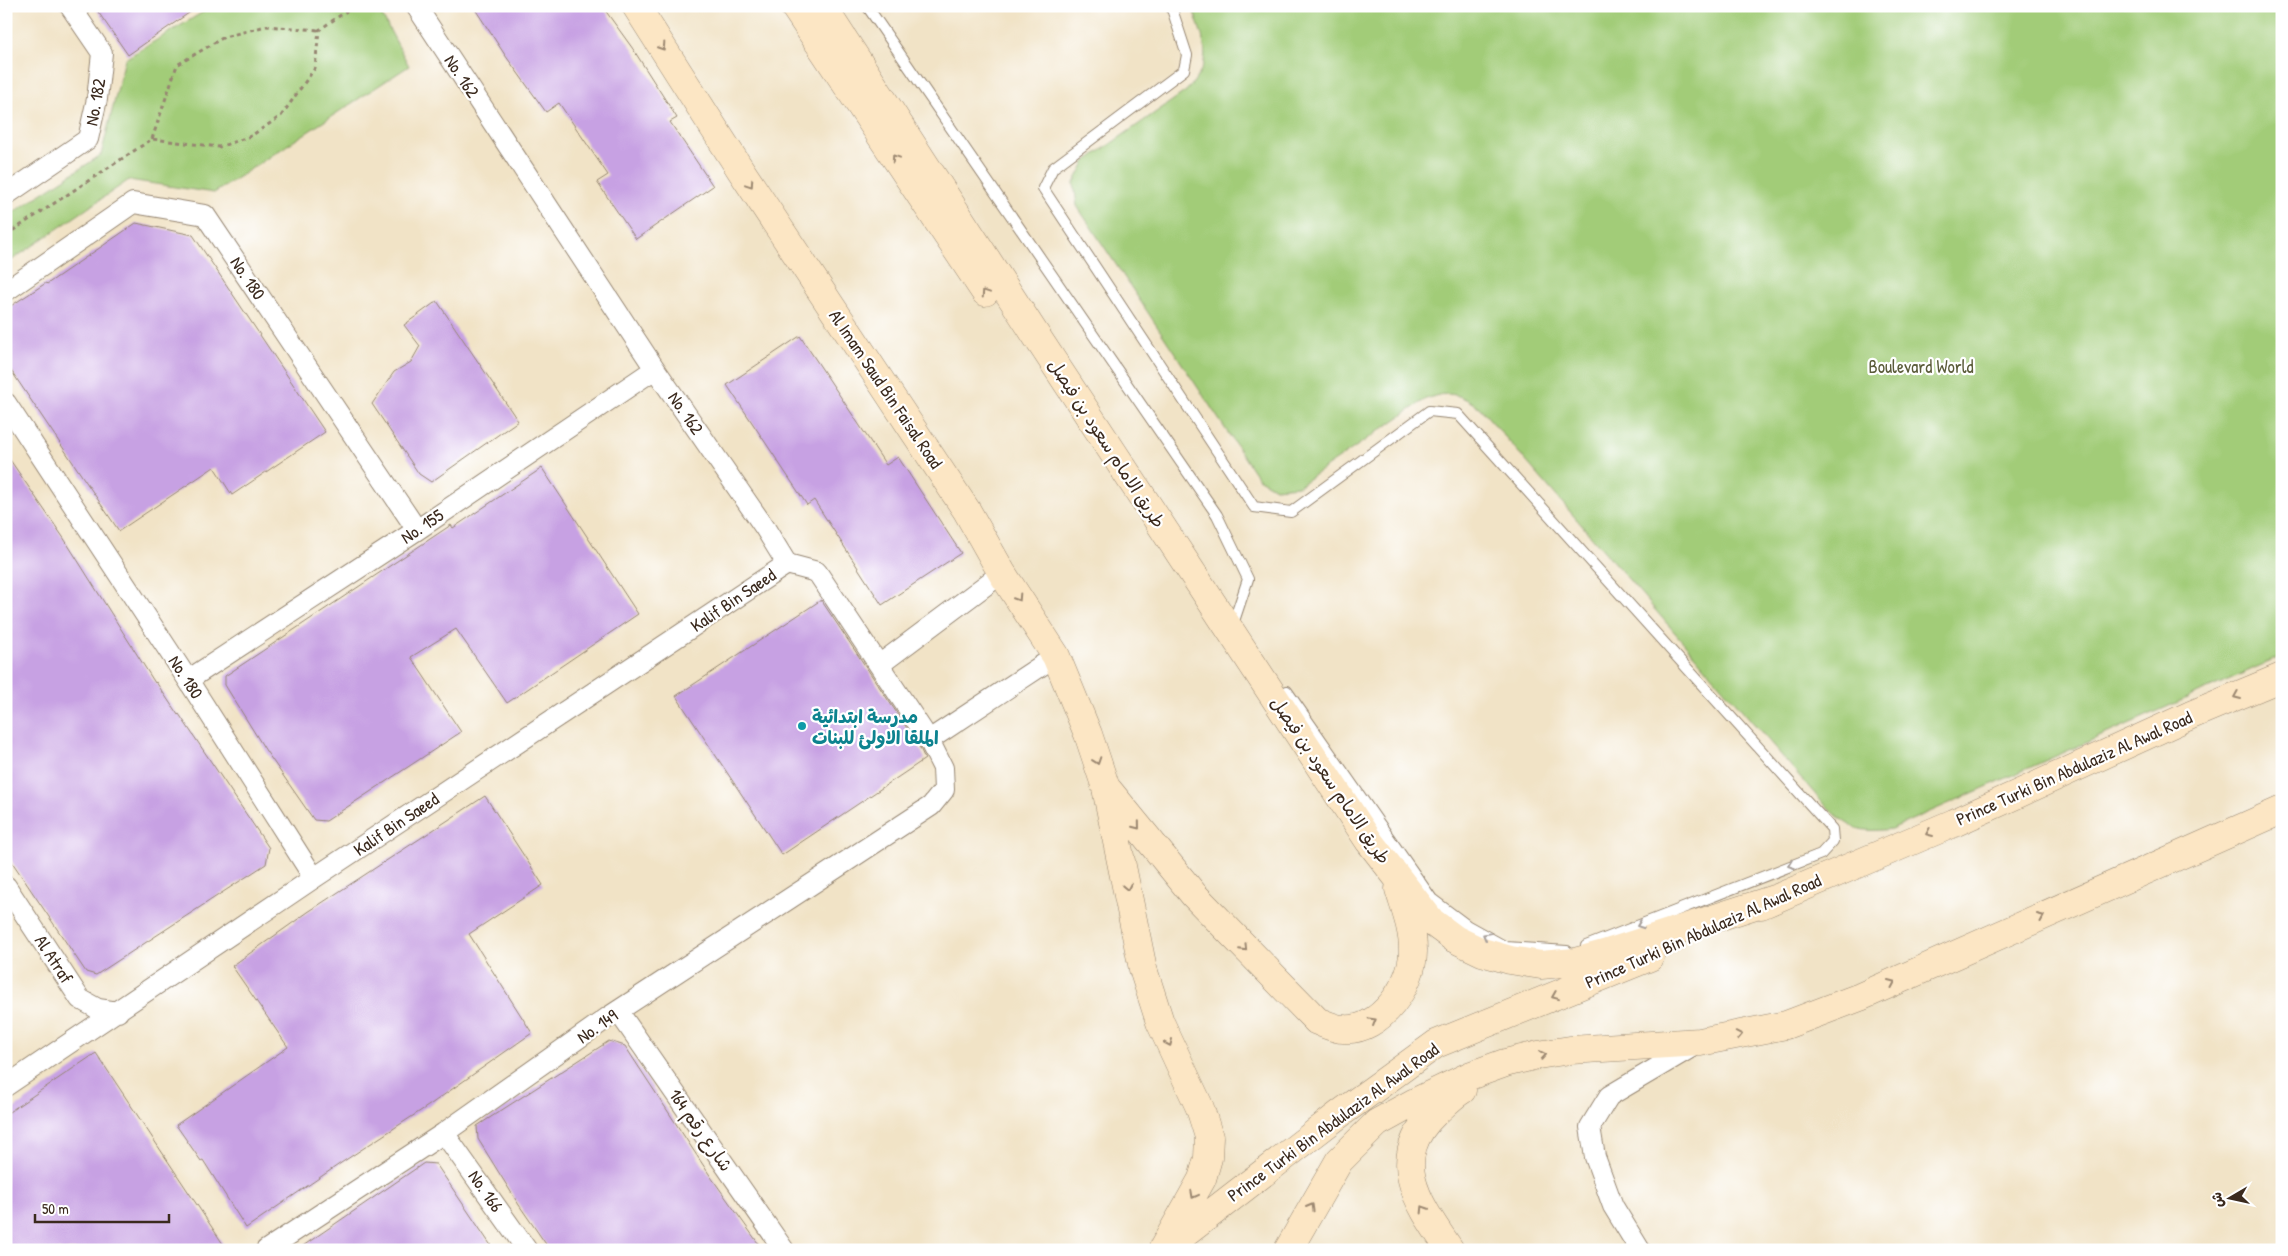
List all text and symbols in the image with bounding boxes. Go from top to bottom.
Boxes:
one-way arrow [656,42,665,51]
street label: No. 162 [439,50,486,103]
street label: No. 182 [79,76,112,128]
one-way arrow [891,154,901,163]
one-way arrow [744,178,753,188]
street label: No. 180 [224,251,272,305]
one-way arrow [982,289,991,298]
street label: Al Imam Saud Bin Faisal Road [823,305,949,473]
street label: طريق الامام سعود بن فيصل [1041,353,1171,534]
park label: Boulevard World [1869,354,1973,379]
street label: No. 162 [662,387,710,440]
street label: No. 155 [396,502,449,549]
street label: Kalif Bin Saeed [685,562,781,638]
one-way arrow [1012,592,1021,602]
street label: No. 180 [163,650,209,704]
one-way arrow [2233,689,2242,700]
street label: طريق الامام سعود بن فيصل [1264,691,1397,870]
place label: مدرسة ابتدائية الملقا الاولئ للبنات [812,704,939,750]
street label: Prince Turki Bin Abdulaziz Al Awal Road [1952,705,2196,831]
marker: مدرسة ابتدائية الملقا الاولئ للبنات [796,720,808,732]
one-way arrow [1091,756,1101,765]
street label: Kalif Bin Saeed [348,786,444,862]
one-way arrow [1131,820,1139,829]
one-way arrow [1925,827,1934,838]
one-way arrow [1788,859,1796,869]
street label: Prince Turki Bin Abdulaziz Al Awal Road [1581,868,1825,994]
one-way arrow [1121,883,1131,891]
one-way arrow [2036,913,2045,924]
one-way arrow [1636,918,1645,929]
street label: Al Atraf [29,930,79,989]
one-way arrow [1482,932,1491,942]
one-way arrow [1238,942,1247,951]
one-way arrow [1887,978,1896,989]
one-way arrow [1551,989,1560,1000]
street label: No. 149 [572,1003,623,1049]
one-way arrow [1367,1017,1376,1027]
one-way arrow [1734,1030,1743,1040]
street label: Prince Turki Bin Abdulaziz Al Awal Road [1222,1037,1444,1207]
one-way arrow [1162,1038,1173,1047]
one-way arrow [1538,1050,1547,1060]
street label: شارع رقم 164 [662,1084,739,1178]
street label: No. 166 [463,1165,509,1217]
north arrow [2206,1174,2256,1224]
one-way arrow [1190,1189,1200,1198]
scale bar [35,1191,169,1223]
text: ش [2206,1191,2227,1209]
text: 50 m [42,1198,69,1219]
one-way arrow [1305,1203,1315,1212]
one-way arrow [1421,1205,1430,1214]

